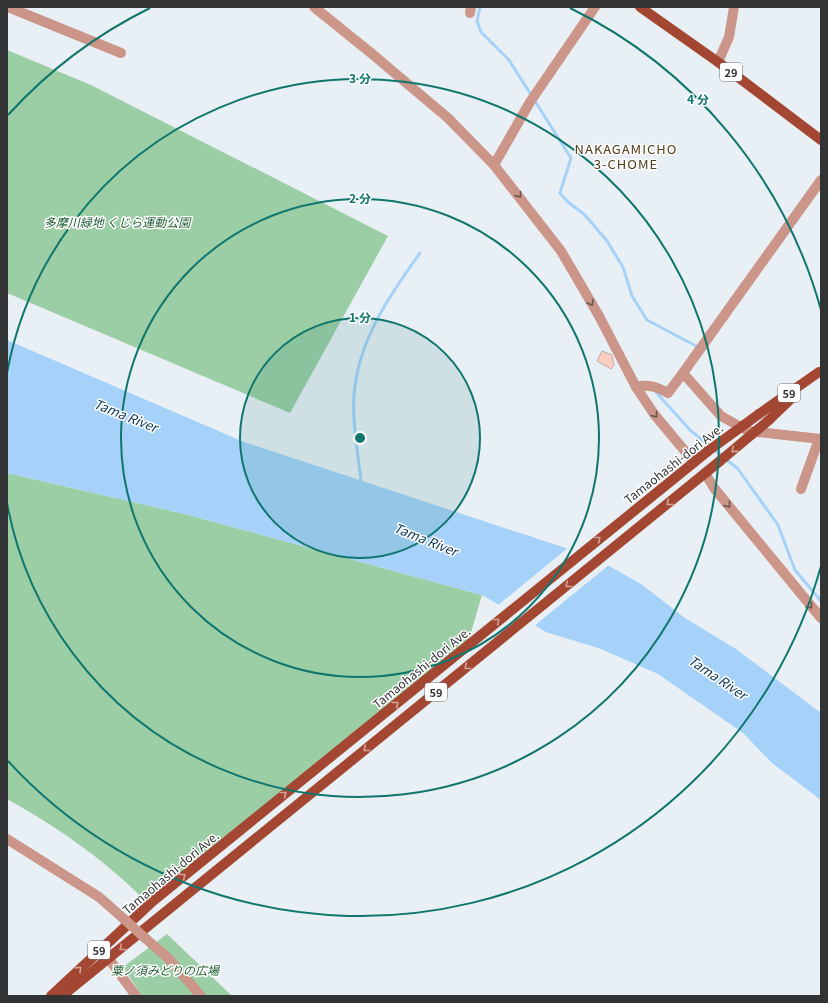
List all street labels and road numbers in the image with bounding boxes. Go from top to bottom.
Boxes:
road number: 29 [720,63,742,81]
road number: 59 [778,384,800,402]
street label: Tamaohashi-dori Ave. [620,419,726,507]
street label: Tamaohashi-dori Ave. [369,622,473,712]
road number: 59 [425,683,447,701]
street label: Tamaohashi-dori Ave. [118,827,222,917]
road number: 59 [88,941,110,959]

